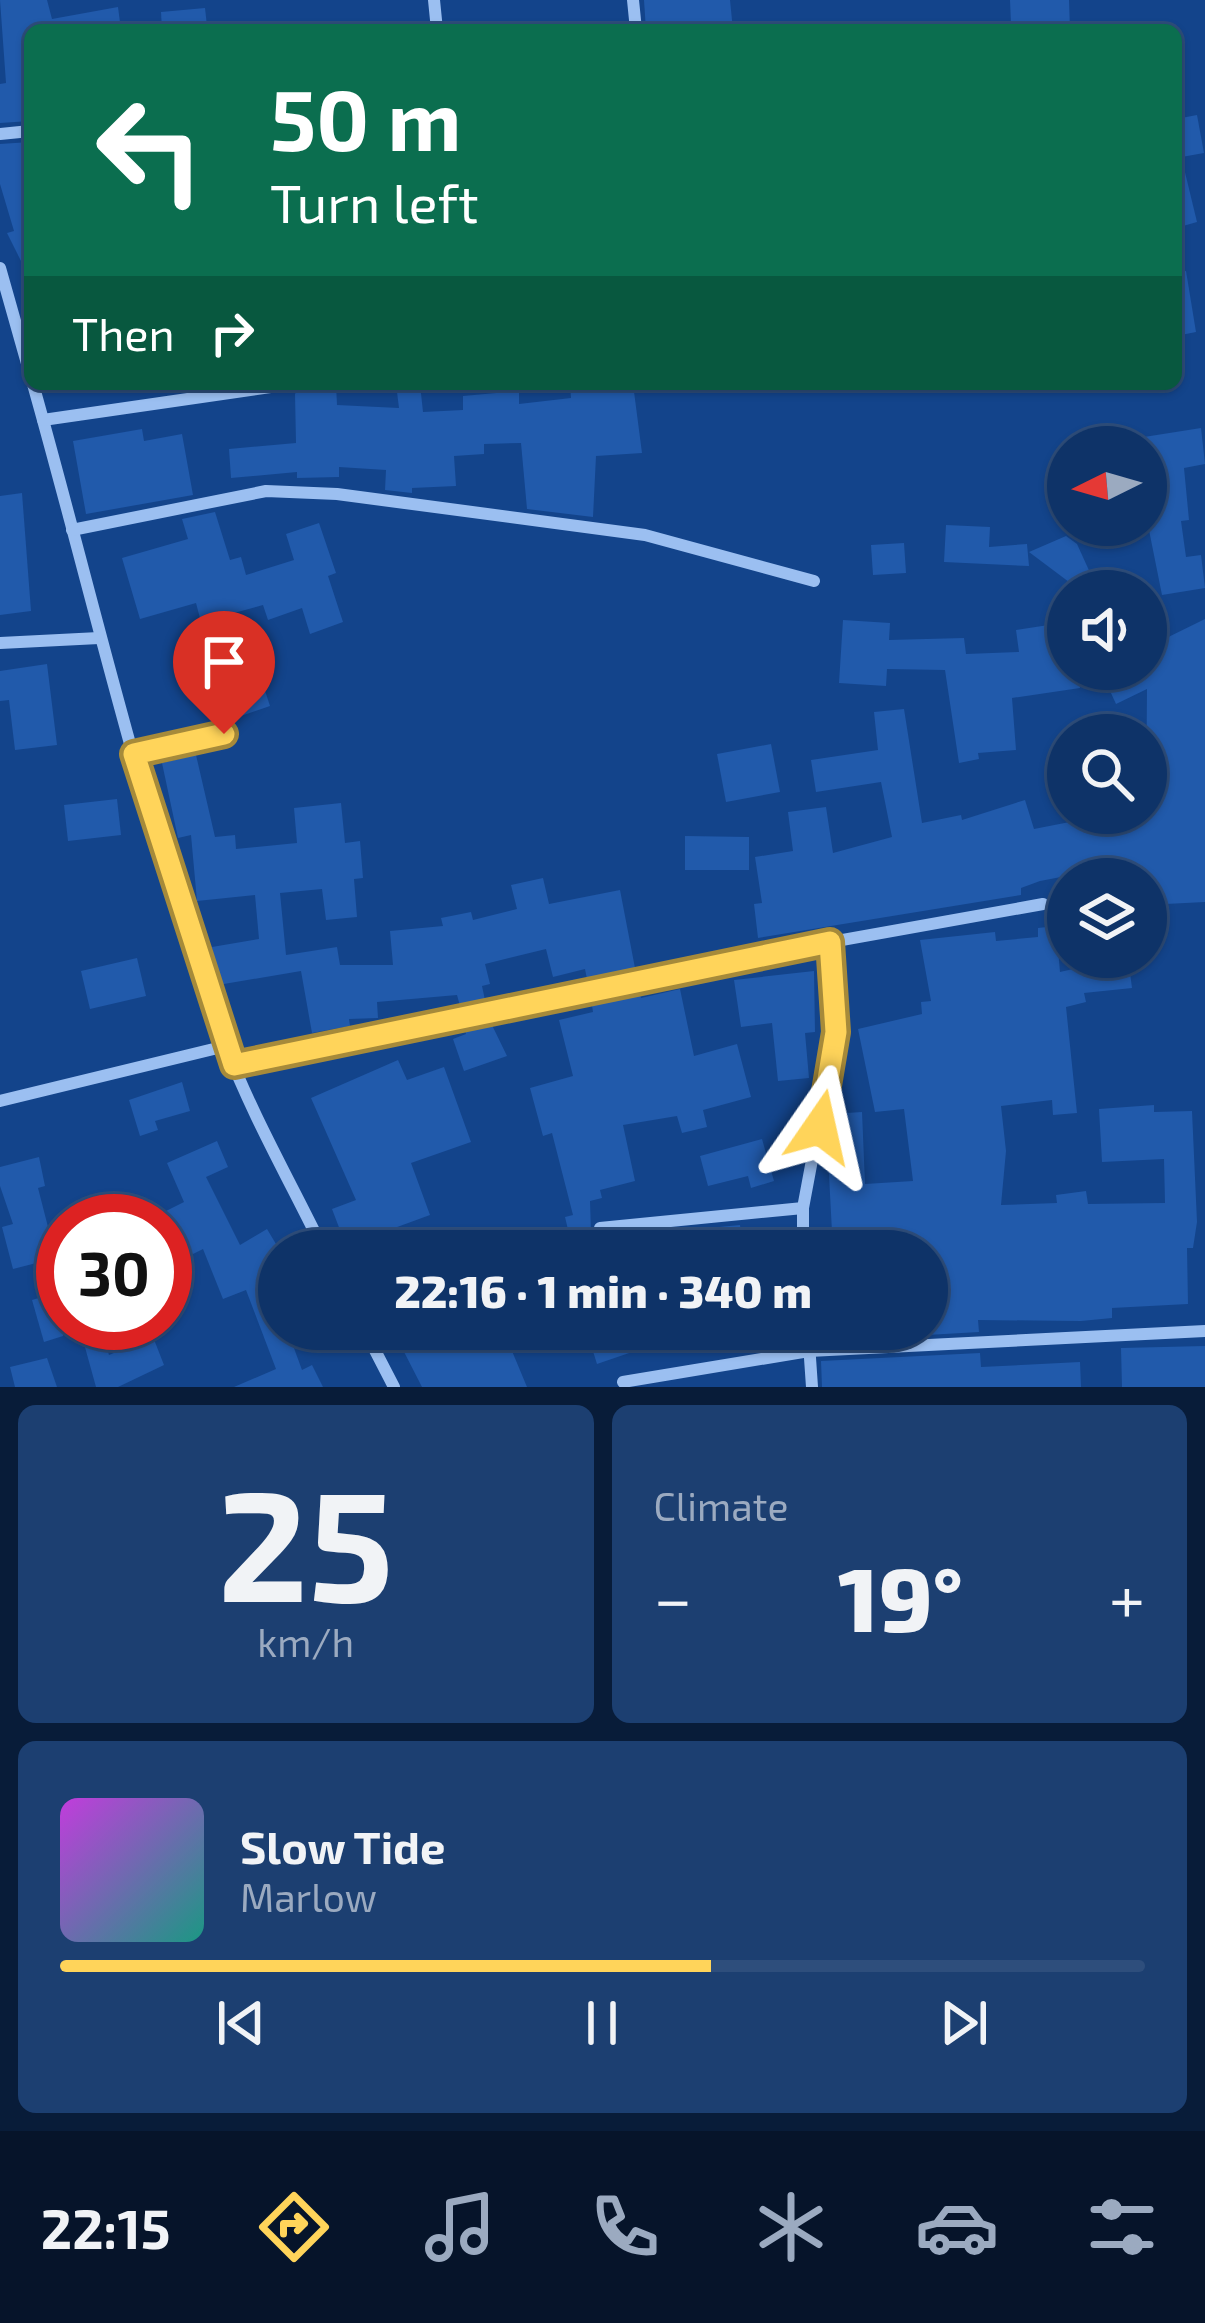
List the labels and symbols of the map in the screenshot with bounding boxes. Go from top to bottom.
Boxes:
north arrow [1047,426,1167,546]
pin [173,611,275,734]
position arrow [757,1064,883,1190]
speed limit sign: 30 [36,1194,192,1350]

